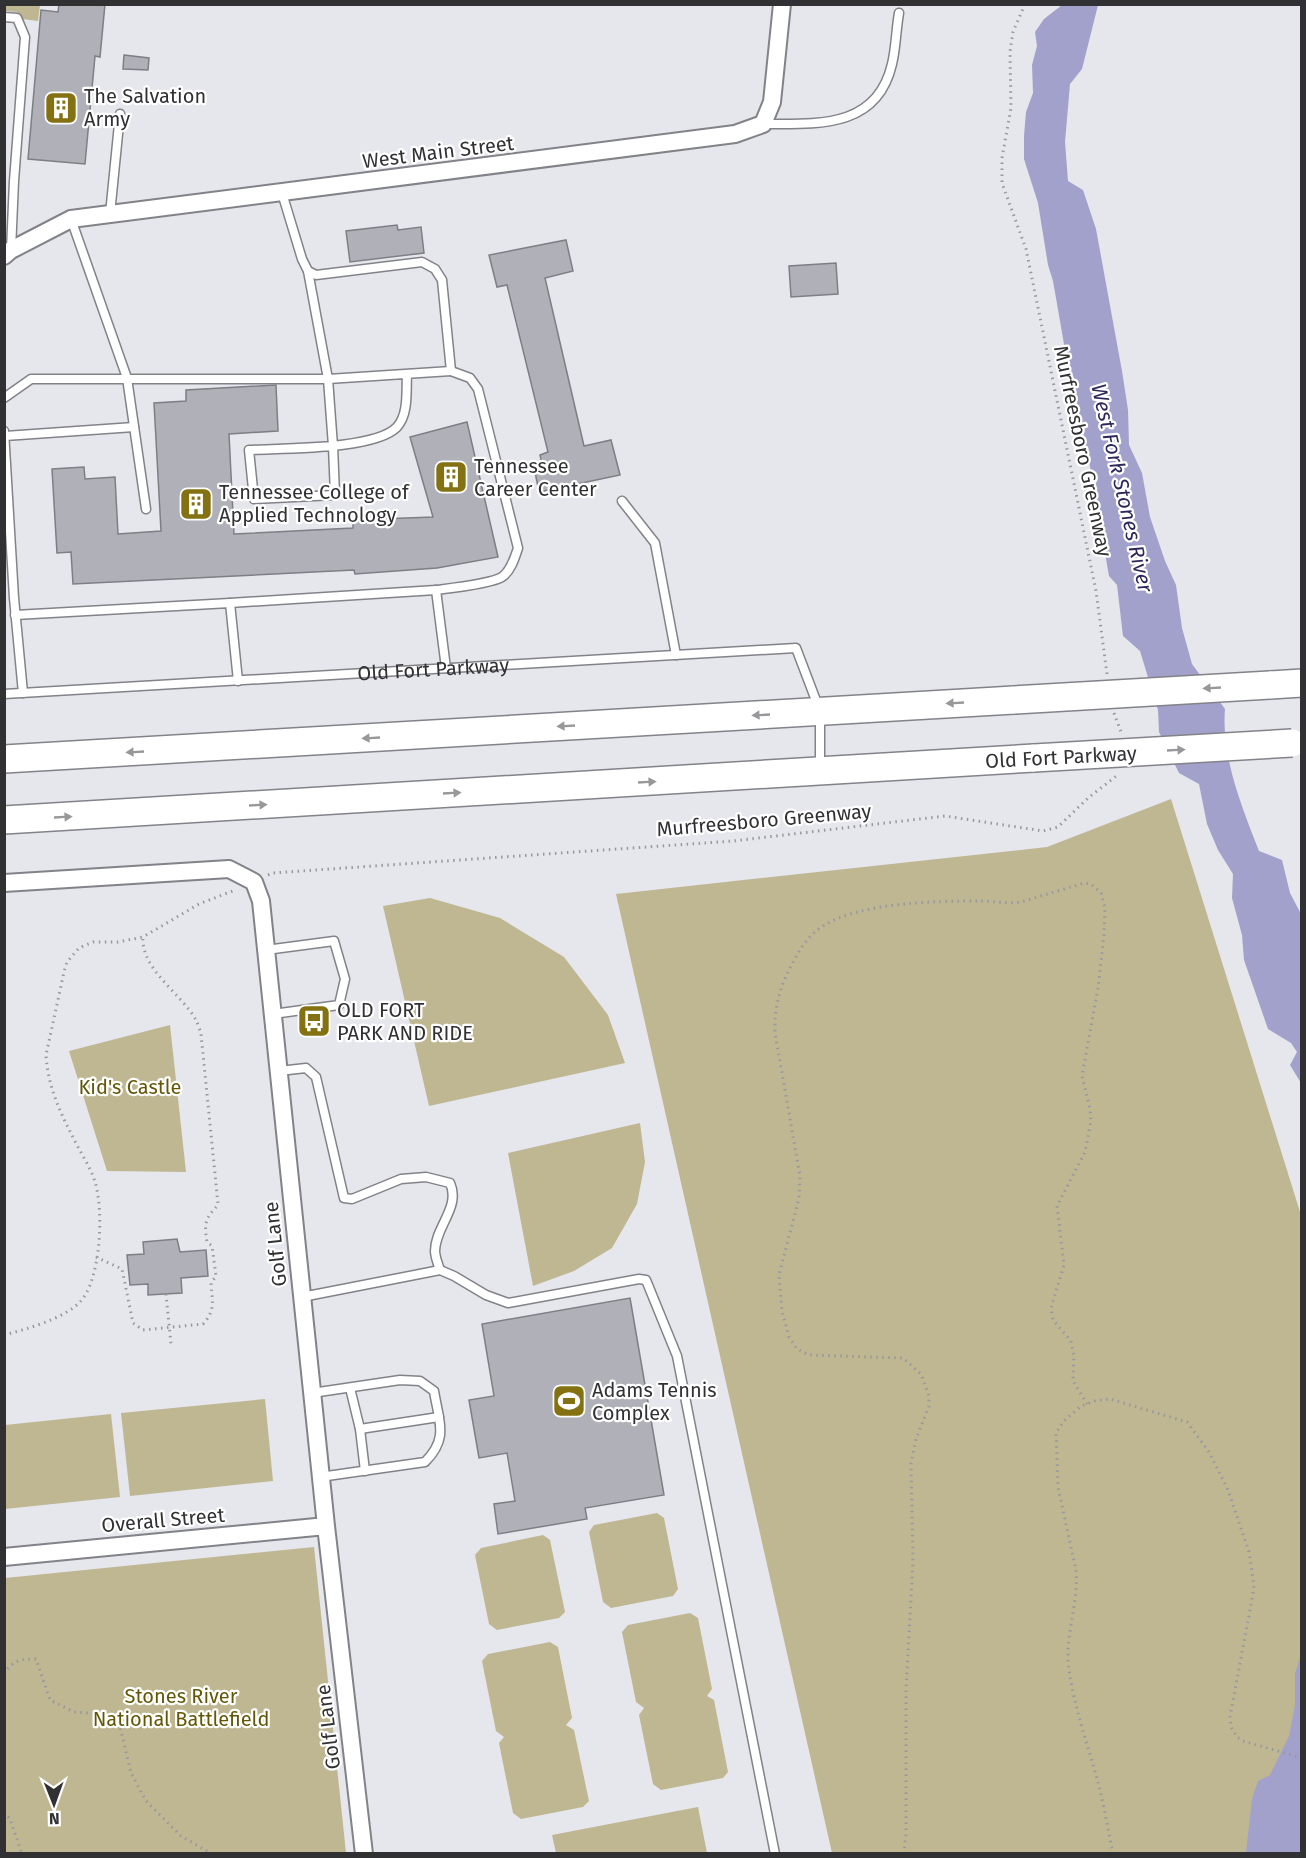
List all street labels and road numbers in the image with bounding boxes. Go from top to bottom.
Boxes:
street label: West Main Street [361,131,516,173]
street label: Murfreesboro Greenway [1049,343,1117,559]
street label: Old Fort Parkway [357,653,510,685]
street label: Old Fort Parkway [985,741,1138,773]
street label: Murfreesboro Greenway [656,799,872,841]
street label: Golf Lane [259,1200,291,1288]
street label: Overall Street [100,1503,226,1537]
street label: Golf Lane [311,1683,345,1771]

